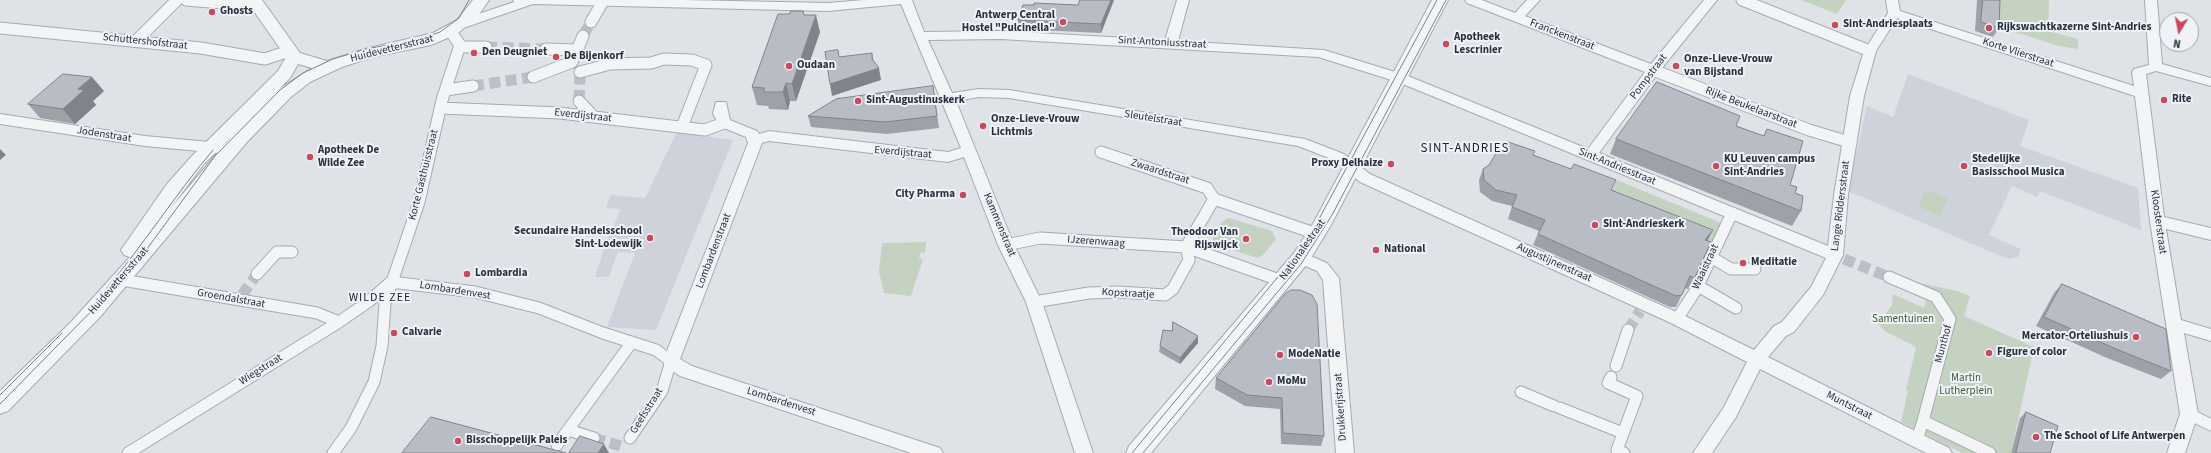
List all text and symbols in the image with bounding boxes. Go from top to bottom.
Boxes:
place label: Ghosts [220,5,253,19]
marker: Ghosts [207,7,217,17]
place label: Antwerp Central Hostel "Pulcinella" [962,9,1055,35]
north arrow [2159,12,2199,52]
marker: Antwerp Central Hostel "Pulcinella" [1058,17,1068,27]
street label: Franckenstraat [1528,17,1596,53]
place label: Sint-Andriesplaats [1843,18,1933,32]
marker: Sint-Andriesplaats [1830,20,1840,30]
place label: Rijkswachtkazerne Sint-Andries [1997,21,2151,35]
marker: Rijkswachtkazerne Sint-Andries [1984,23,1994,33]
street label: Schuttershofstraat [102,31,188,53]
place label: Apotheek Lescrinier [1454,31,1502,57]
street label: Huidevettersstraat [349,32,435,66]
street label: Sint-Antoniusstraat [1117,34,1207,52]
street label: Korte Vlierstraat [1981,35,2055,71]
text: N [2172,35,2182,51]
marker: Apotheek Lescrinier [1441,39,1451,49]
place label: Den Deugniet [482,46,547,60]
marker: Den Deugniet [469,48,479,58]
place label: De Bijenkorf [564,50,624,64]
marker: De Bijenkorf [551,52,561,62]
street label: Pompstraat [1628,52,1670,102]
place label: Onze-Lieve-Vrouw van Bijstand [1684,53,1773,79]
place label: Oudaan [797,59,835,73]
marker: Oudaan [784,61,794,71]
marker: Onze-Lieve-Vrouw van Bijstand [1671,61,1681,71]
street label: Rijke Beukelaarstraat [1703,84,1799,132]
place label: Rite [2172,93,2191,107]
place label: Sint-Augustinuskerk [866,94,965,108]
marker: Rite [2159,95,2169,105]
marker: Sint-Augustinuskerk [853,96,863,106]
street label: Everdijstraat [554,106,612,126]
street label: Sleutelstraat [1123,108,1183,130]
place label: Onze-Lieve-Vrouw Lichtmis [991,113,1080,139]
marker: Onze-Lieve-Vrouw Lichtmis [978,121,988,131]
street label: Jodenstraat [76,124,132,146]
street label: Korte Gasthuisstraat [406,128,442,222]
district label: SINT-ANDRIES [1421,141,1509,157]
place label: Apotheek De Wilde Zee [318,144,379,170]
street label: Everdijstraat [874,144,932,162]
street label: Sint-Andriesstraat [1576,145,1658,189]
marker: Apotheek De Wilde Zee [305,152,315,162]
place label: KU Leuven campus Sint-Andries [1724,153,1815,179]
place label: Stedelijke Basisschool Musica [1972,153,2064,179]
street label: Zwaardstraat [1129,156,1191,188]
place label: Proxy Delhaize [1311,157,1383,171]
marker: Proxy Delhaize [1386,159,1396,169]
street label: Lange Riddersstraat [1829,160,1853,252]
marker: KU Leuven campus Sint-Andries [1711,161,1721,171]
marker: Stedelijke Basisschool Musica [1959,161,1969,171]
place label: City Pharma [895,188,955,202]
street label: Kloosterstraat [2147,189,2169,255]
marker: City Pharma [958,190,968,200]
street label: Kammenstraat [980,191,1018,259]
street label: Lombardenstraat [694,212,734,290]
street label: Nationalestraat [1277,217,1329,283]
place label: Sint-Andrieskerk [1603,218,1685,232]
marker: Sint-Andrieskerk [1590,220,1600,230]
place label: Secundaire Handelsschool Sint-Lodewijk [514,225,642,251]
place label: Theodoor Van Rijswijck [1171,226,1238,252]
marker: Secundaire Handelsschool Sint-Lodewijk [645,233,655,243]
street label: IJzerenwaag [1067,233,1125,251]
marker: Theodoor Van Rijswijck [1241,234,1251,244]
street label: Augustijnenstraat [1514,241,1594,285]
street label: Waaistraat [1690,242,1722,292]
place label: National [1384,243,1426,257]
street label: Huidevettersstraat [86,245,152,317]
marker: National [1371,245,1381,255]
place label: Meditatie [1751,256,1797,270]
marker: Meditatie [1738,258,1748,268]
place label: Lombardia [475,267,527,281]
marker: Lombardia [462,269,472,279]
street label: Lombardenvest [419,279,491,303]
street label: Kopstraatje [1101,286,1155,302]
street label: Groendalstraat [196,287,266,311]
district label: WILDE ZEE [349,291,411,305]
park label: Samentuinen [1872,313,1934,327]
street label: Munthof [1933,324,1955,364]
place label: Calvarie [402,326,442,340]
marker: Calvarie [389,328,399,338]
place label: Mercator-Orteliushuis [2022,330,2128,344]
marker: Mercator-Orteliushuis [2131,332,2141,342]
place label: Figure of color [1997,346,2067,360]
place label: ModeNatie [1288,348,1340,362]
marker: Figure of color [1984,348,1994,358]
marker: ModeNatie [1275,350,1285,360]
street label: Wiegstraat [237,352,285,388]
street label: Drukkerijstraat [1332,372,1350,442]
park label: Martin Lutherplein [1939,372,1993,398]
place label: MoMu [1277,375,1306,389]
marker: MoMu [1264,377,1274,387]
street label: Lombardenvest [745,385,817,419]
street label: Geefsstraat [628,386,666,436]
street label: Muntstraat [1824,389,1874,423]
place label: The School of Life Antwerpen [2044,430,2185,444]
marker: The School of Life Antwerpen [2031,432,2041,442]
place label: Bisschoppelijk Paleis [466,434,567,448]
marker: Bisschoppelijk Paleis [453,436,463,446]

